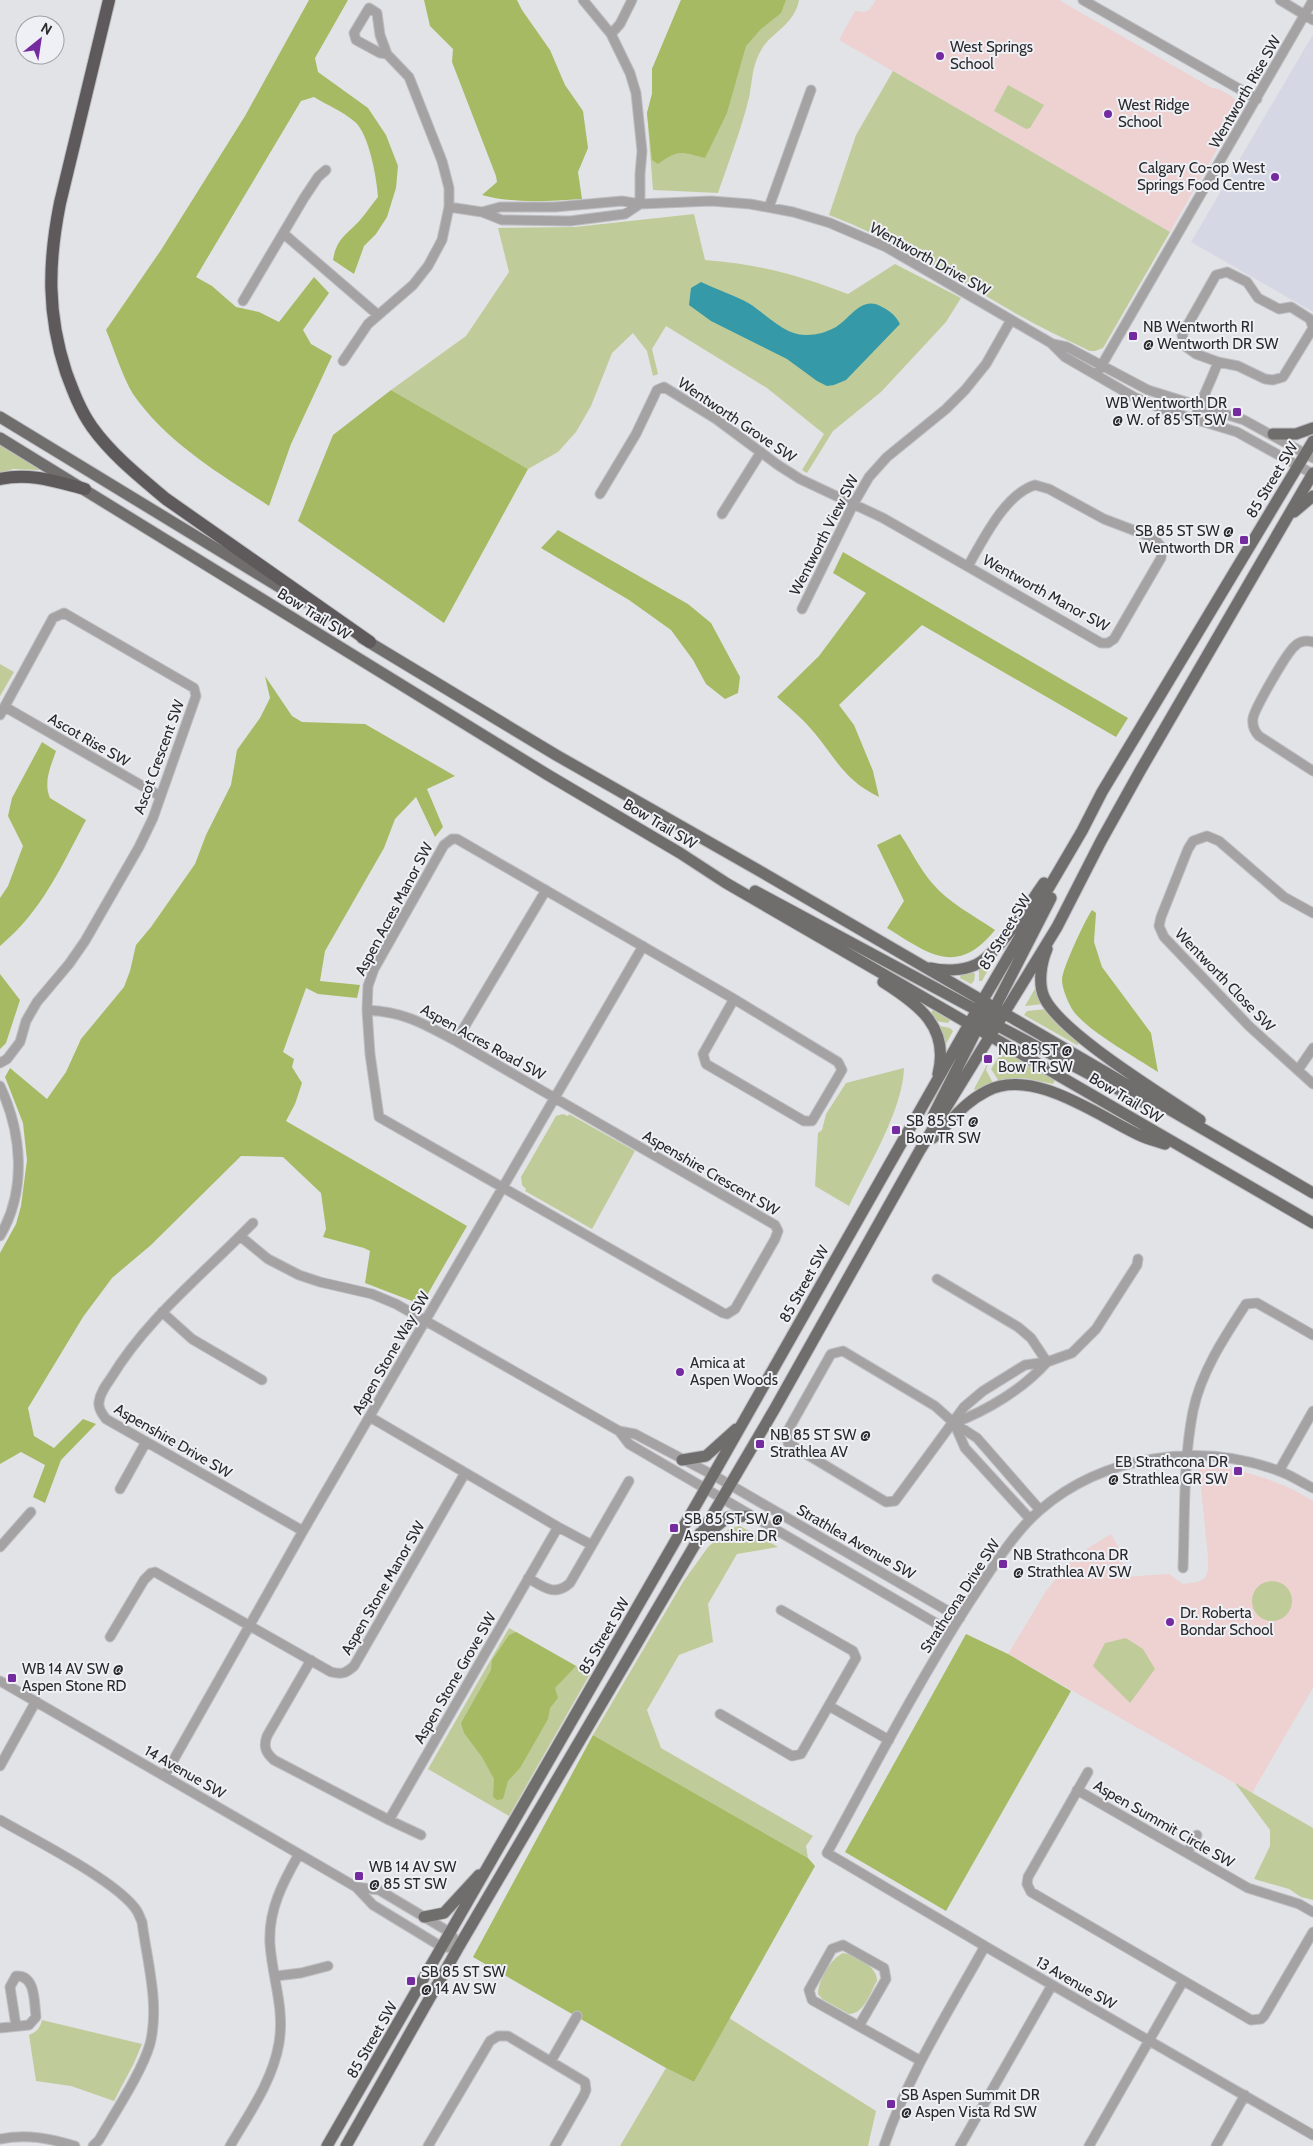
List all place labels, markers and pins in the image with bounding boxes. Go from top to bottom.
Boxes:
place label: West Springs School [950,38,1033,73]
marker: West Springs School [934,50,946,62]
place label: West Ridge School [1118,96,1190,131]
marker: West Ridge School [1102,108,1114,120]
place label: Calgary Co-op West Springs Food Centre [1137,159,1265,194]
marker: Calgary Co-op West Springs Food Centre [1269,171,1281,183]
place label: NB Wentworth RI @ Wentworth DR SW [1143,318,1279,353]
marker: NB Wentworth RI @ Wentworth DR SW [1127,330,1139,342]
place label: WB Wentworth DR @ W. of 85 ST SW [1106,394,1228,429]
marker: WB Wentworth DR @ W. of 85 ST SW [1231,406,1243,418]
place label: SB 85 ST SW @ Wentworth DR [1135,522,1234,557]
marker: SB 85 ST SW @ Wentworth DR [1238,534,1250,546]
place label: NB 85 ST @ Bow TR SW [998,1041,1074,1076]
marker: NB 85 ST @ Bow TR SW [982,1053,994,1065]
place label: SB 85 ST @ Bow TR SW [906,1112,982,1147]
marker: SB 85 ST @ Bow TR SW [890,1124,902,1136]
place label: Amica at Aspen Woods [690,1354,778,1389]
marker: Amica at Aspen Woods [674,1366,686,1378]
place label: NB 85 ST SW @ Strathlea AV [770,1426,871,1461]
marker: NB 85 ST SW @ Strathlea AV [754,1438,766,1450]
place label: EB Strathcona DR @ Strathlea GR SW [1108,1453,1229,1488]
marker: EB Strathcona DR @ Strathlea GR SW [1232,1465,1244,1477]
place label: SB 85 ST SW @ Aspenshire DR [684,1510,783,1545]
marker: SB 85 ST SW @ Aspenshire DR [668,1522,680,1534]
place label: NB Strathcona DR @ Strathlea AV SW [1013,1546,1132,1581]
marker: NB Strathcona DR @ Strathlea AV SW [997,1558,1009,1570]
place label: Dr. Roberta Bondar School [1180,1604,1273,1639]
marker: Dr. Roberta Bondar School [1164,1616,1176,1628]
place label: WB 14 AV SW @ Aspen Stone RD [22,1660,127,1695]
marker: WB 14 AV SW @ Aspen Stone RD [6,1672,18,1684]
place label: WB 14 AV SW @ 85 ST SW [369,1858,457,1893]
marker: WB 14 AV SW @ 85 ST SW [353,1870,365,1882]
place label: SB 85 ST SW @ 14 AV SW [421,1963,507,1998]
marker: SB 85 ST SW @ 14 AV SW [405,1975,417,1987]
place label: SB Aspen Summit DR @ Aspen Vista Rd SW [901,2086,1040,2121]
marker: SB Aspen Summit DR @ Aspen Vista Rd SW [885,2098,897,2110]

